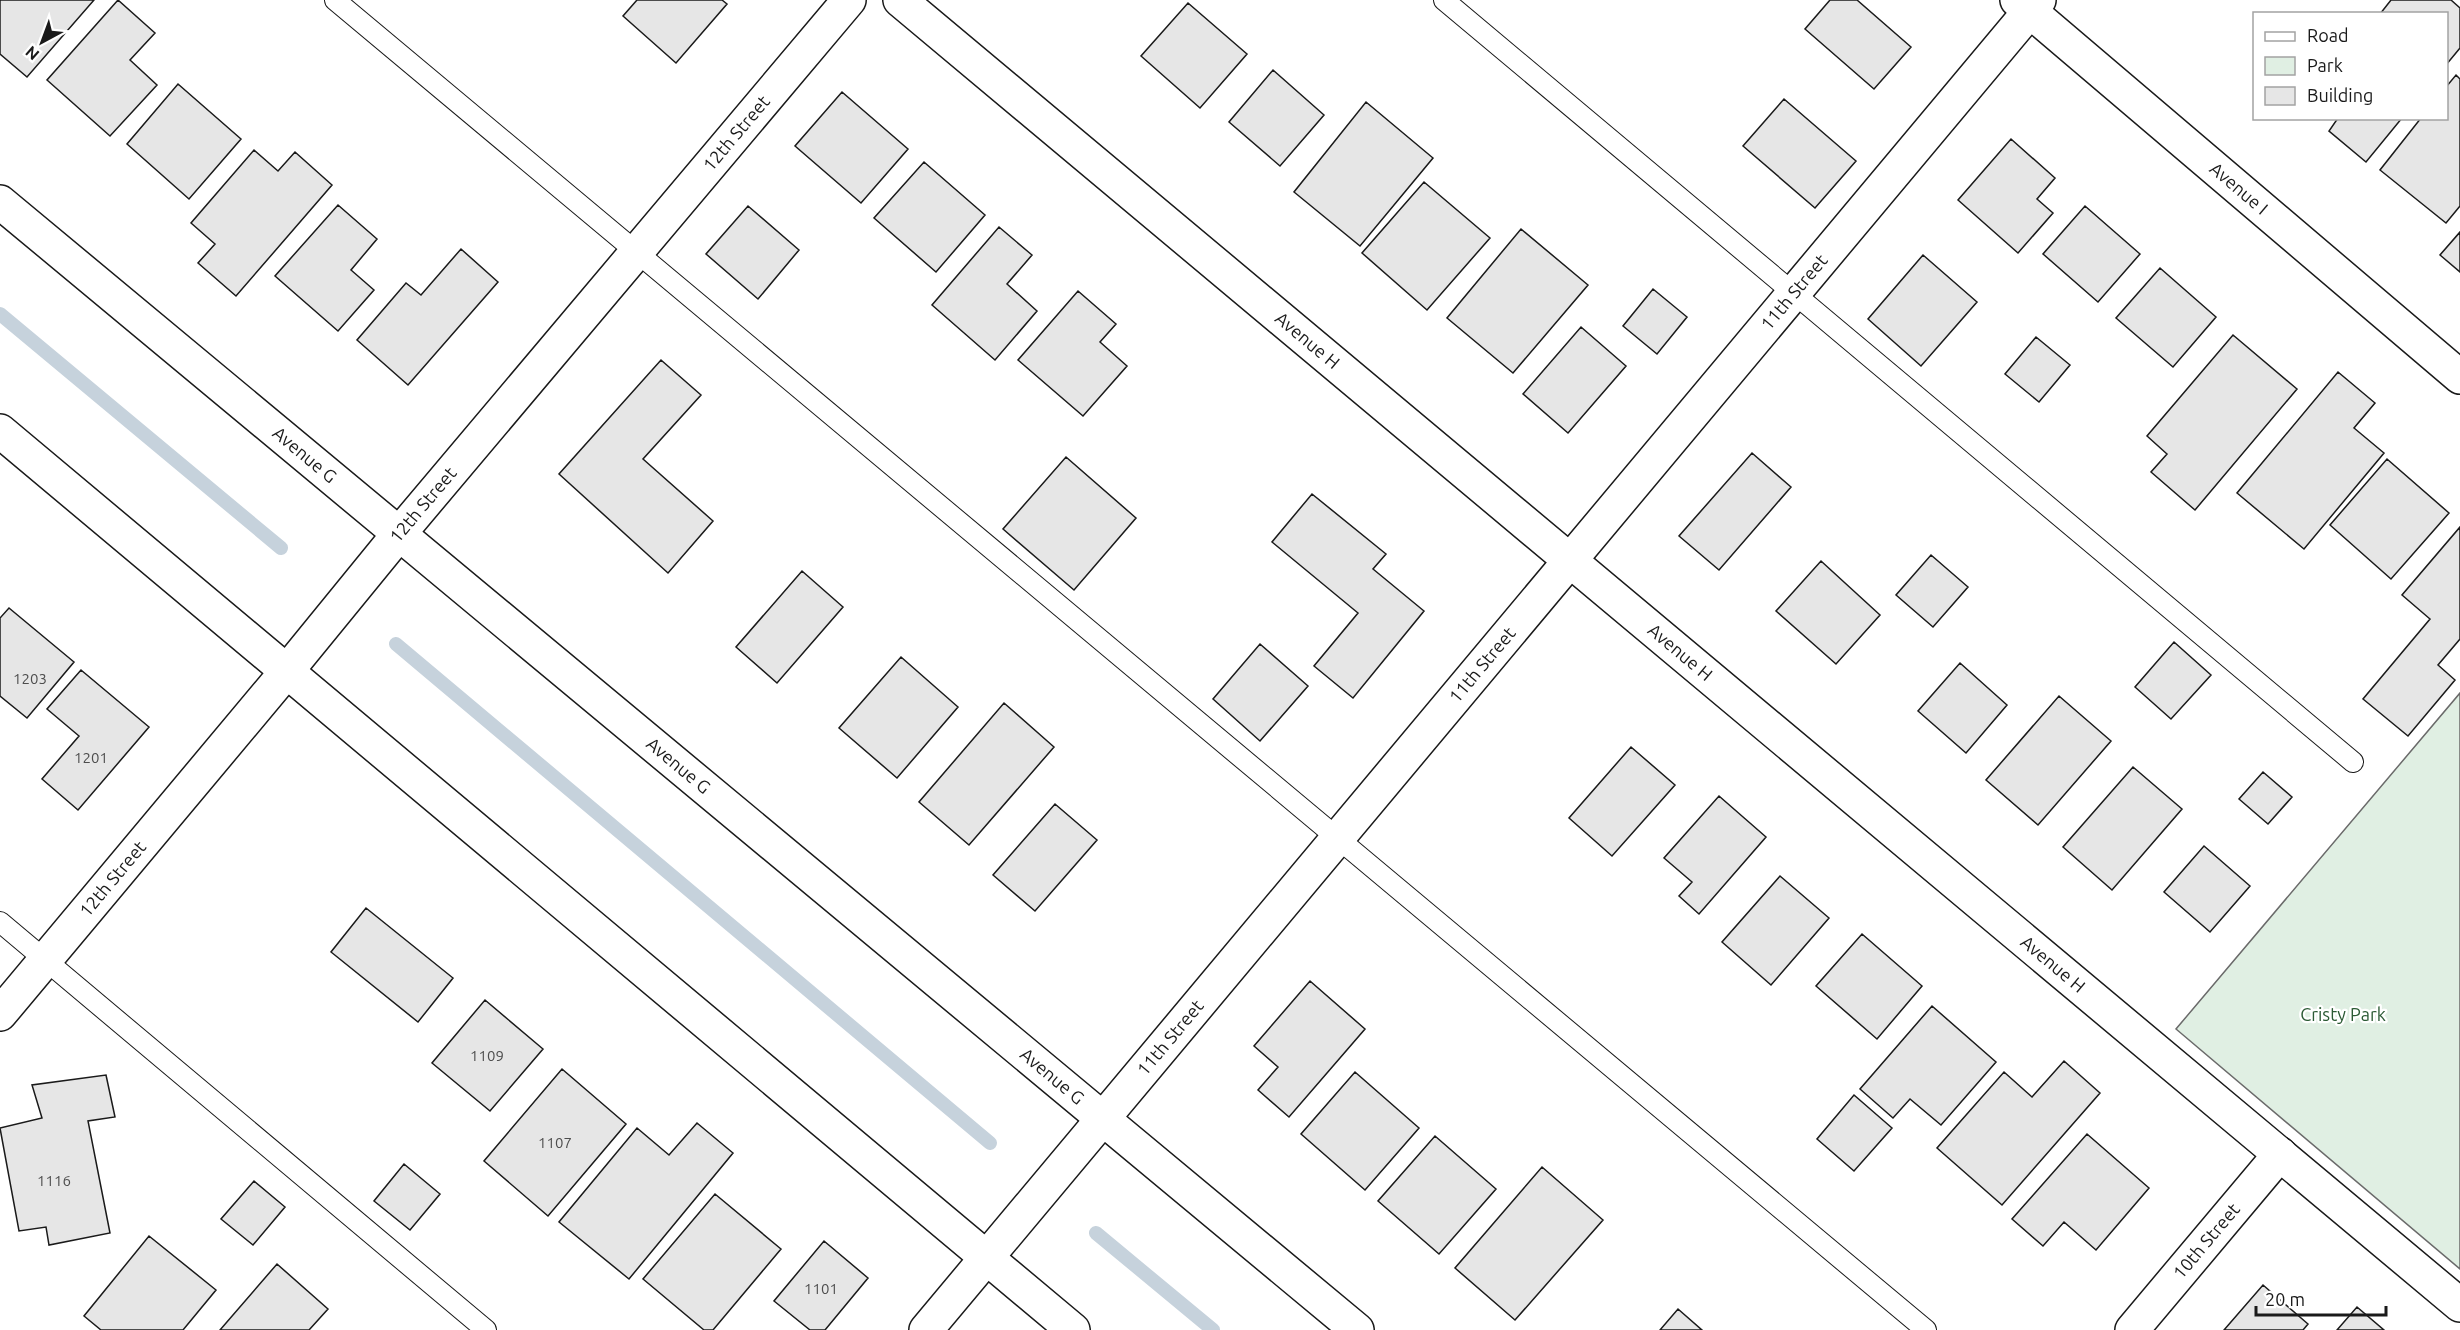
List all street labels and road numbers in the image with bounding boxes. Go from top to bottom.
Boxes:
street label: 12th Street [698,91,773,174]
street label: Avenue I [2206,158,2272,218]
street label: 11th Street [1756,250,1831,333]
street label: Avenue H [1272,307,1344,372]
street label: Avenue G [269,422,341,487]
street label: 12th Street [385,463,460,546]
street label: Avenue H [1645,619,1717,684]
street label: 11th Street [1444,623,1519,706]
street label: Avenue G [643,733,715,797]
street label: 12th Street [75,837,149,920]
street label: Avenue H [2017,931,2090,996]
street label: 11th Street [1133,995,1207,1079]
street label: Avenue G [1017,1043,1089,1108]
street label: 10th Street [2169,1199,2243,1282]

